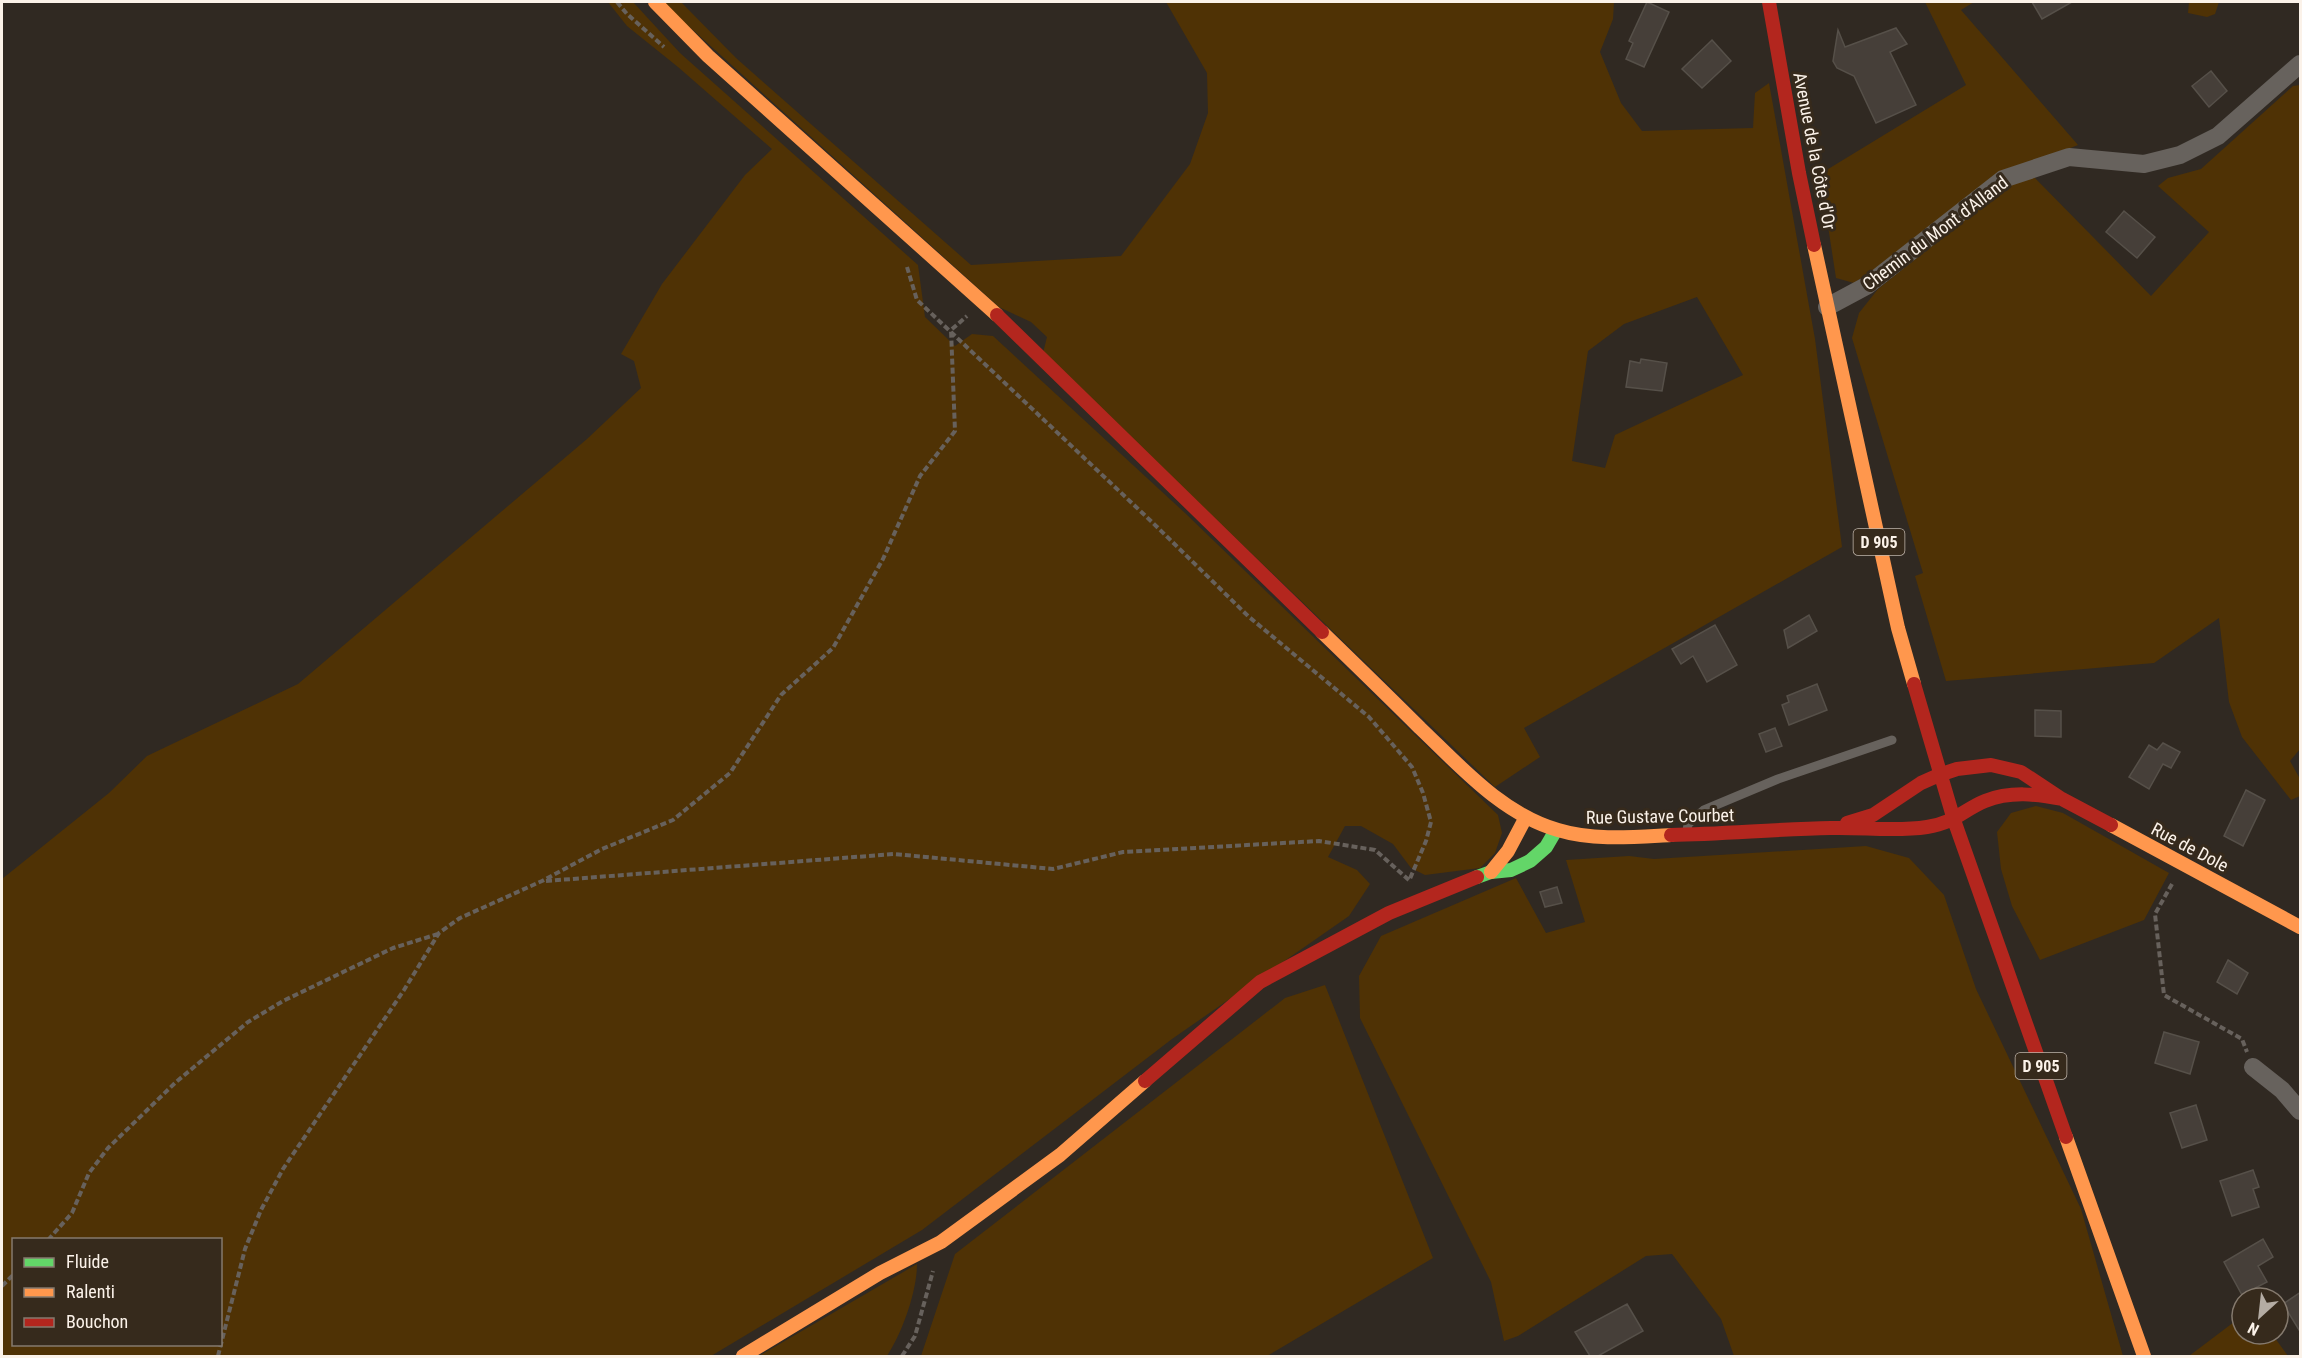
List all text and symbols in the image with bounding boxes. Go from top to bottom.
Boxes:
street label: Avenue de la Côte d'Or [1789,71,1841,232]
street label: Chemin du Mont d'Alland [1858,172,2012,294]
road number: D 905 [1854,529,1904,555]
street label: Rue Gustave Courbet [1586,804,1734,828]
street label: Rue de Dole [2148,818,2232,876]
road number: D 905 [2016,1053,2066,1079]
legend [12,1238,222,1346]
text: Fluide [66,1251,109,1272]
text: Ralenti [66,1281,115,1302]
north arrow [2230,1286,2290,1346]
text: Bouchon [66,1311,128,1332]
text: N [2245,1318,2262,1340]

